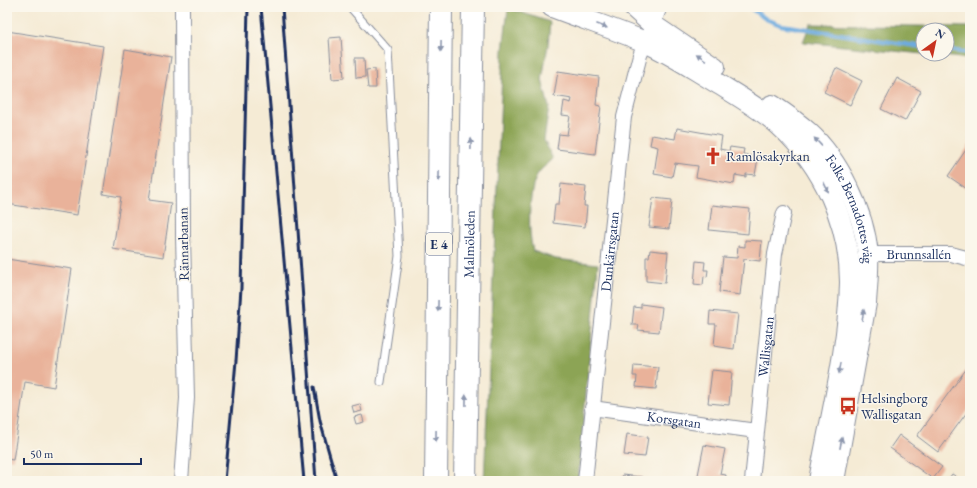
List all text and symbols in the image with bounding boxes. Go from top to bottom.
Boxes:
north arrow [915,22,955,62]
one-way arrow [596,23,608,29]
text: N [933,25,948,42]
one-way arrow [438,40,444,53]
one-way arrow [695,54,707,61]
one-way arrow [468,137,474,150]
one-way arrow [813,137,822,147]
church icon: Ramlösakyrkan [703,146,723,166]
place label: Ramlösakyrkan [726,147,810,165]
street label: Folke Bernadottes väg [822,151,877,265]
one-way arrow [436,170,442,183]
one-way arrow [823,181,829,192]
street label: Rännarbanan [173,206,193,281]
street label: Malmöleden [459,209,479,278]
street label: Dunkärrsgatan [596,210,623,292]
road number: E 4 [426,233,452,255]
street label: Brunnsallén [887,245,952,263]
one-way arrow [435,300,441,313]
one-way arrow [861,309,867,321]
street label: Wallisgatan [754,315,778,378]
one-way arrow [836,362,842,374]
place label: Helsingborg Wallisgatan [861,389,928,423]
one-way arrow [463,393,469,406]
bus stop icon: Helsingborg Wallisgatan [838,396,858,416]
street label: Korsgatan [646,407,703,432]
one-way arrow [433,430,439,443]
one-way arrow [839,437,845,449]
scale bar [24,440,141,466]
text: 50 m [30,446,54,462]

